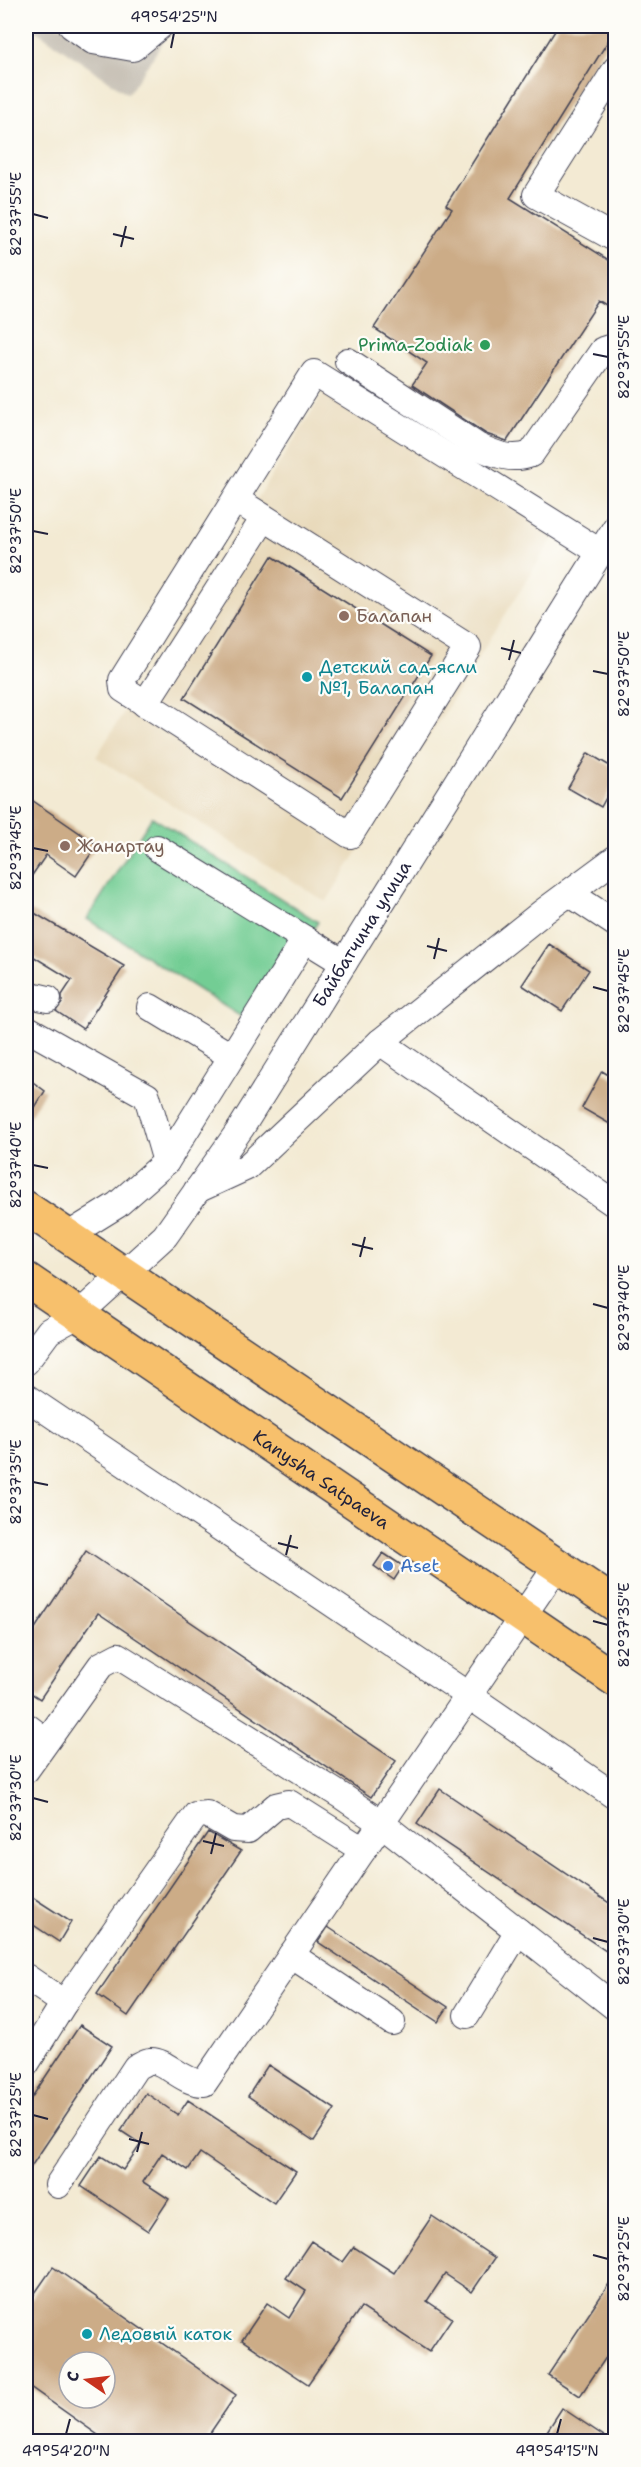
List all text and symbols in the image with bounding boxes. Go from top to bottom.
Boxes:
text: 49°54'25"N [130,7,218,27]
text: 82°37'55"E [6,172,26,256]
text: 82°37'55"E [614,315,634,399]
place label: Prima-Zodiak [358,333,473,357]
marker: Prima-Zodiak [478,338,492,352]
text: 82°37'50"E [6,488,26,574]
place label: Балапан [356,604,432,628]
marker: Балапан [337,609,351,623]
text: 82°37'50"E [614,631,634,717]
place label: Детский сад-ясли №1, Балапан [319,655,477,700]
marker: Детский сад-ясли №1, Балапан [300,670,314,684]
text: 82°37'45"E [6,805,26,891]
place label: Жанартау [77,834,165,858]
marker: Жанартау [58,839,72,853]
street label: Байбатчина улица [307,856,417,1012]
text: 82°37'45"E [614,948,634,1034]
text: 82°37'40"E [6,1121,26,1209]
text: 82°37'40"E [614,1264,634,1352]
street label: Kanysha Satpaeva [248,1425,394,1535]
text: 82°37'35"E [6,1439,26,1525]
place label: Aset [400,1554,440,1578]
marker: Aset [381,1559,395,1573]
text: 82°37'35"E [614,1582,634,1668]
text: 82°37'30"E [6,1754,26,1842]
text: 82°37'30"E [614,1898,634,1986]
text: 82°37'25"E [6,2072,26,2158]
text: 82°37'25"E [614,2216,634,2302]
place label: Ледовый каток [99,2322,232,2346]
marker: Ледовый каток [80,2327,94,2341]
north arrow [57,2350,117,2410]
text: С [62,2369,84,2384]
text: 49°54'20"N [22,2441,110,2461]
text: 49°54'15"N [515,2441,599,2461]

